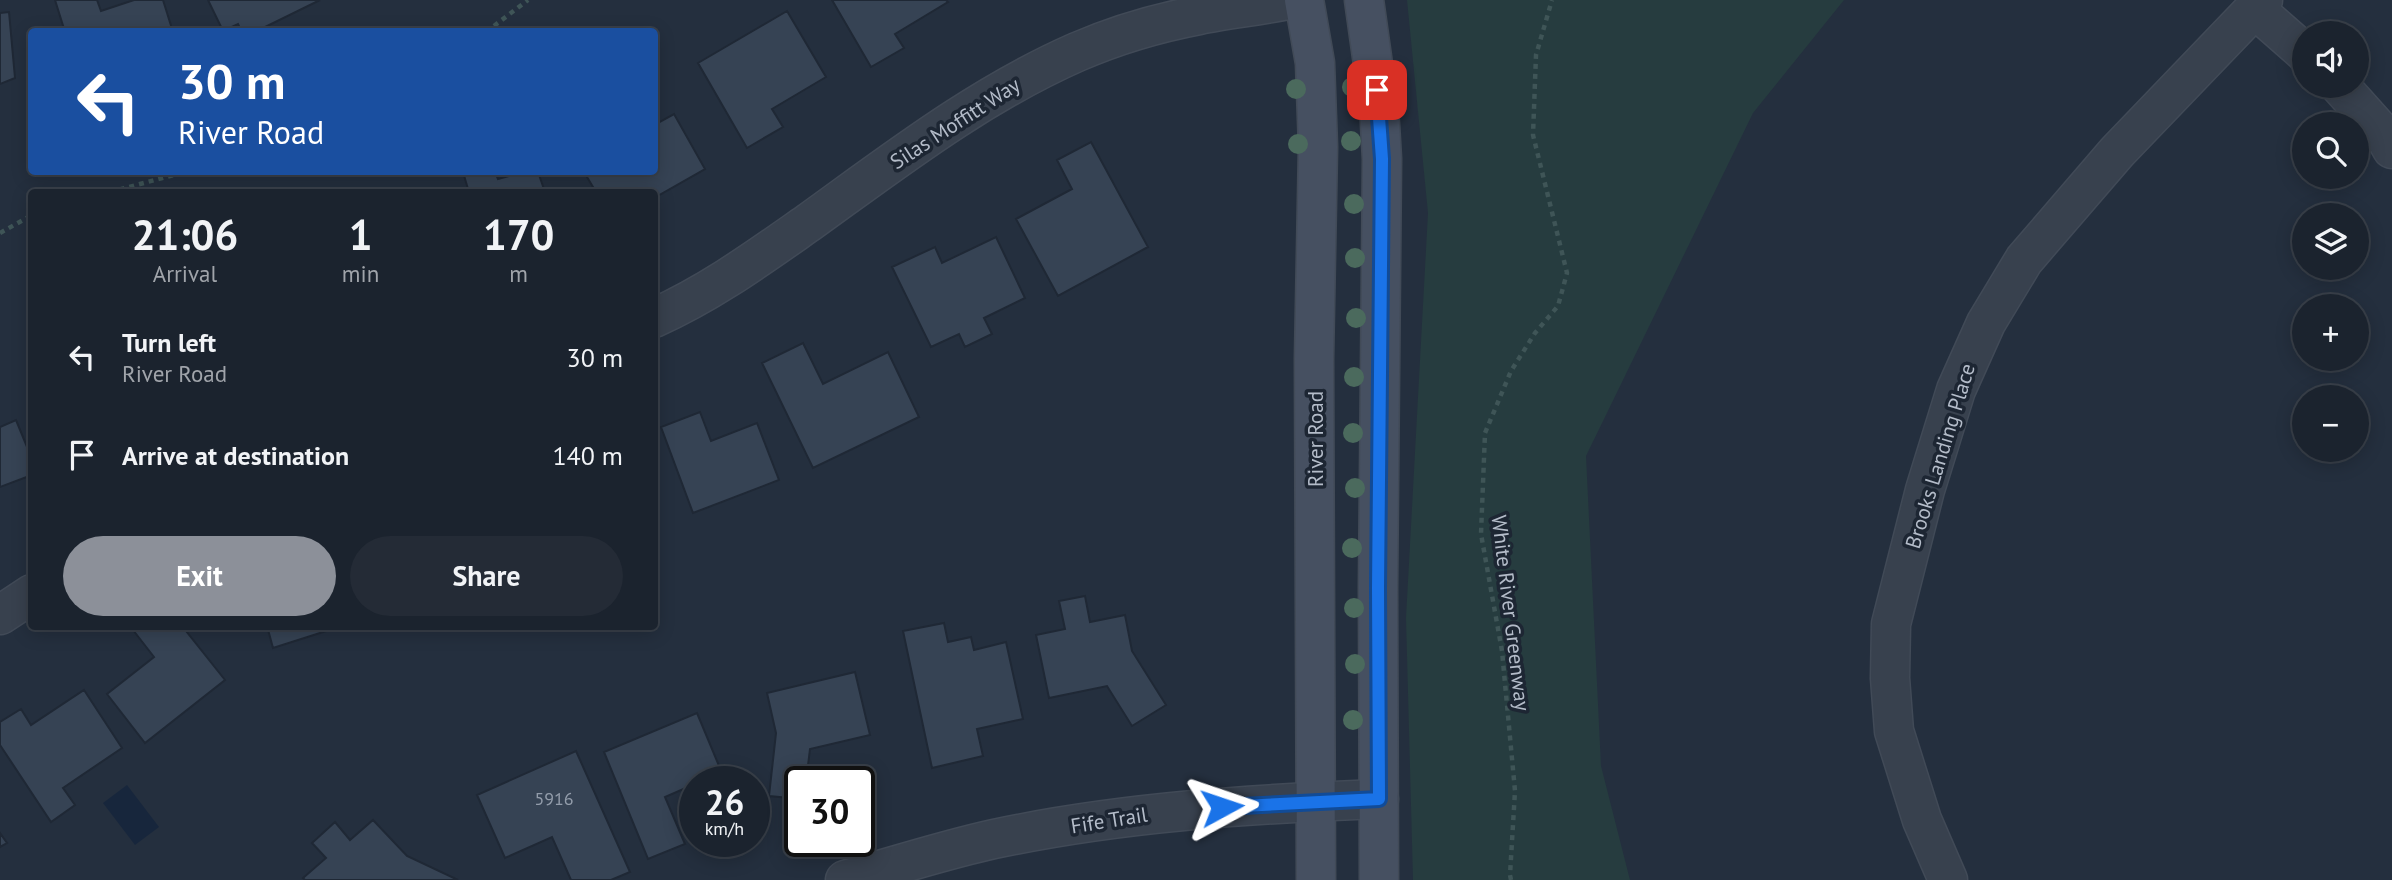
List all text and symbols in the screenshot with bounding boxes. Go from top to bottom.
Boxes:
map controls [2292,21,2369,462]
button: sound [2292,21,2369,98]
text: 30 m [178,49,285,113]
icon: left [63,56,154,147]
pin [1347,60,1407,120]
street label: Silas Moffitt Way [885,71,1025,175]
icon: arrive [1358,71,1396,109]
text: River Road [178,111,324,153]
button: search [2292,112,2369,189]
button: layers [2292,203,2369,280]
text: 21:06 [132,207,238,262]
text: 1 [349,207,372,262]
text: 170 [483,207,554,262]
text: Arrival [153,259,217,288]
text: min [342,259,379,288]
text: m [509,259,528,288]
button: + [2292,294,2369,371]
text: Turn left [122,326,216,359]
icon: left [63,338,101,376]
text: 30 m [567,341,623,374]
text: River Road [122,359,227,388]
street label: Brooks Landing Place [1899,360,1981,552]
button: − [2292,385,2369,462]
street label: River Road [1302,391,1329,487]
icon: arrive [63,436,101,474]
text: Arrive at destination [122,439,349,472]
text: 140 m [552,439,623,472]
street label: White River Greenway [1486,513,1536,713]
button: Exit [63,536,336,616]
button: Share [350,536,623,616]
speed limit sign: 30 [784,766,875,857]
position arrow [1185,770,1259,844]
text: 26 [705,779,744,825]
house number: 5916 [534,787,574,810]
street label: Fife Trail [1069,801,1149,839]
text: km/h [705,817,744,840]

